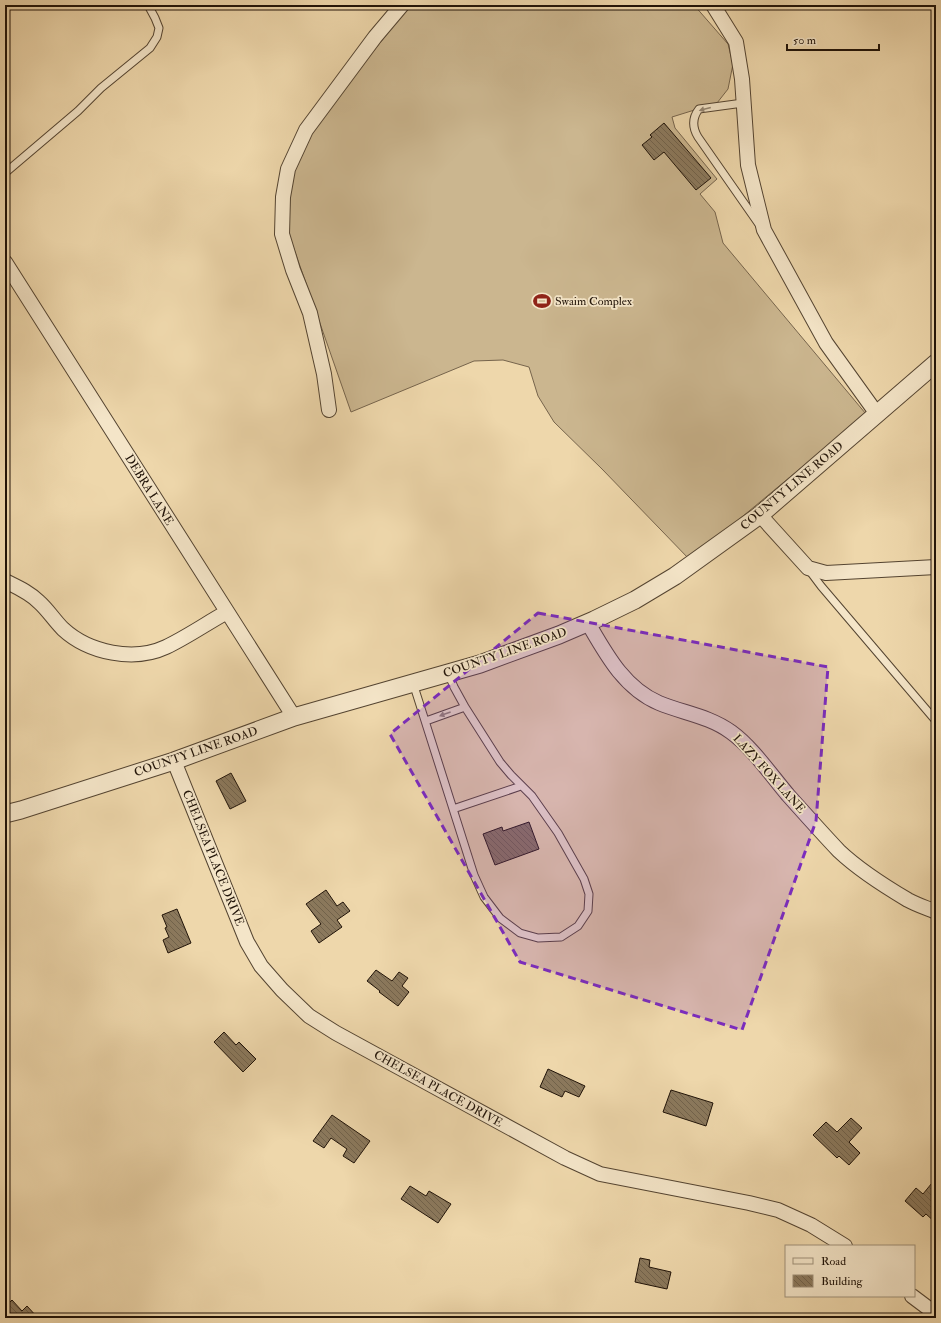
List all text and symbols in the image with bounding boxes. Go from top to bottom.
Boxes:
scale bar [787,26,879,52]
text: 50 m [793,33,817,48]
one-way arrow [699,106,711,112]
sports icon: Swaim Complex [532,291,552,311]
place label: Swaim Complex [555,294,633,309]
street label: COUNTY LINE ROAD [737,438,847,534]
street label: DEBRA LANE [121,452,177,529]
street label: COUNTY LINE ROAD [441,625,569,681]
one-way arrow [439,711,451,717]
street label: COUNTY LINE ROAD [132,724,260,780]
street label: LAZY FOX LANE [730,731,809,817]
street label: CHELSEA PLACE DRIVE [179,788,247,928]
street label: CHELSEA PLACE DRIVE [371,1047,505,1131]
legend [785,1245,915,1297]
text: Road [821,1254,846,1269]
text: Building [821,1274,864,1289]

